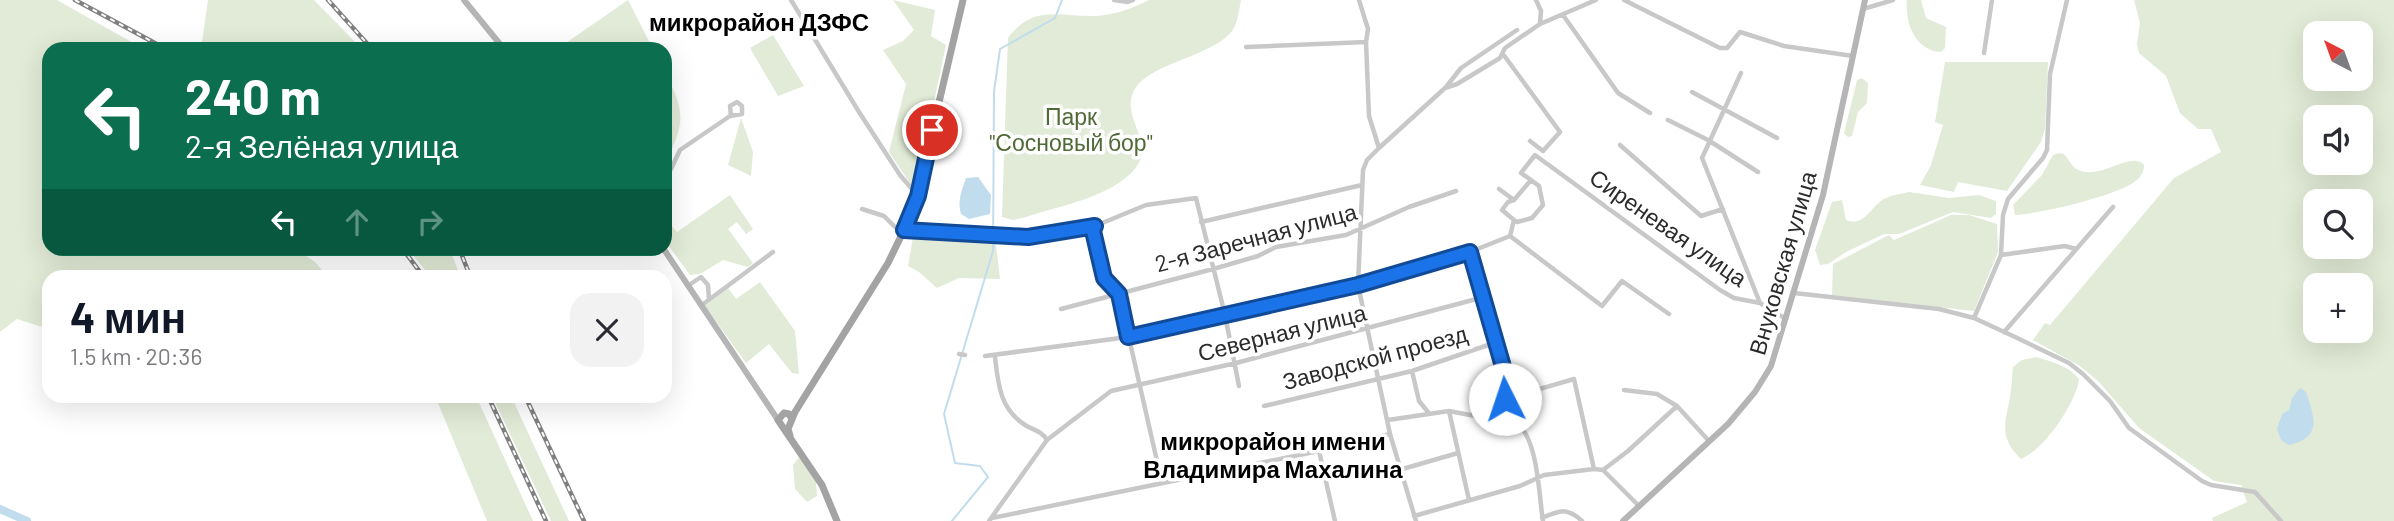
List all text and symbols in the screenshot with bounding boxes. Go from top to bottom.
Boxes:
district label: микрорайон ДЗФС [649,7,869,36]
north arrow [2303,21,2373,91]
map controls [2303,21,2373,343]
text: 240 m [185,66,321,125]
icon: left [70,70,161,161]
pin [902,100,962,160]
park label: Парк "Сосновый бор" [989,102,1153,156]
button: sound [2303,105,2373,175]
icon: arrive [913,111,951,149]
text: 2-я Зелёная улица [185,126,458,164]
street label: Сиреневая улица [1585,162,1753,292]
street label: Внуковская улица [1742,167,1822,358]
button: search [2303,189,2373,259]
street label: 2-я Заречная улица [1152,197,1360,277]
icon: left [265,203,303,241]
icon: ahead [338,203,376,241]
icon: right [411,203,449,241]
button: + [2303,273,2373,343]
text: 4 мин [70,291,186,341]
button: close [570,293,644,367]
street label: Северная улица [1195,298,1369,367]
street label: Заводской проезд [1279,319,1471,395]
text: 1.5 km · 20:36 [70,342,202,370]
position arrow [1468,362,1542,436]
district label: микрорайон имени Владимира Махалина [1143,426,1403,483]

